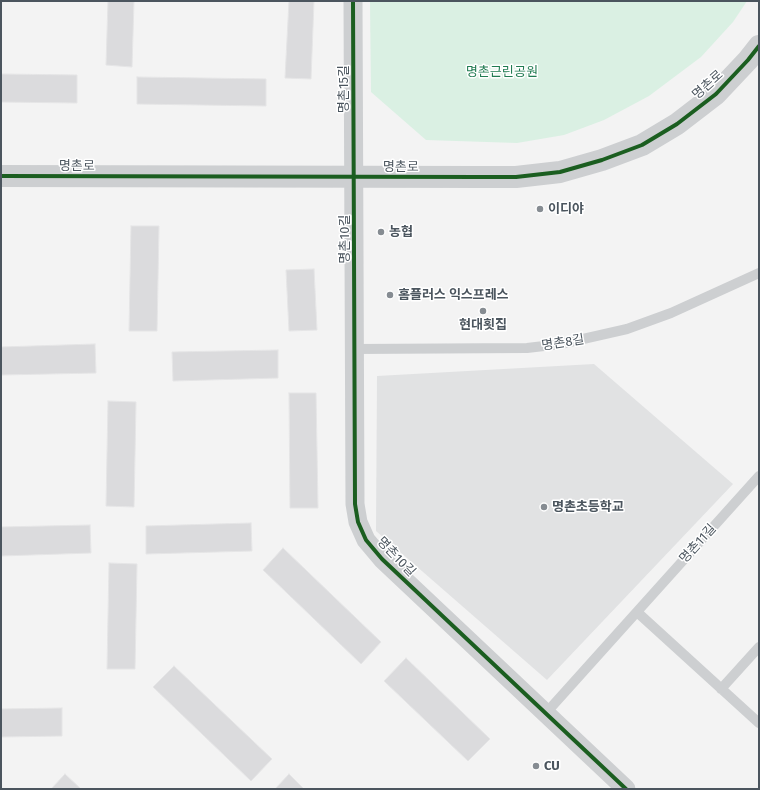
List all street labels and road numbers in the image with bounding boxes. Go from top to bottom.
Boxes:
street label: 명촌15길 [336,65,352,113]
street label: 명촌로 [689,67,727,103]
street label: 명촌로 [59,158,95,174]
street label: 명촌로 [383,159,419,175]
street label: 명촌10길 [337,215,353,263]
street label: 명촌8길 [541,332,585,354]
street label: 명촌11길 [676,521,720,567]
street label: 명촌10길 [373,534,419,580]

